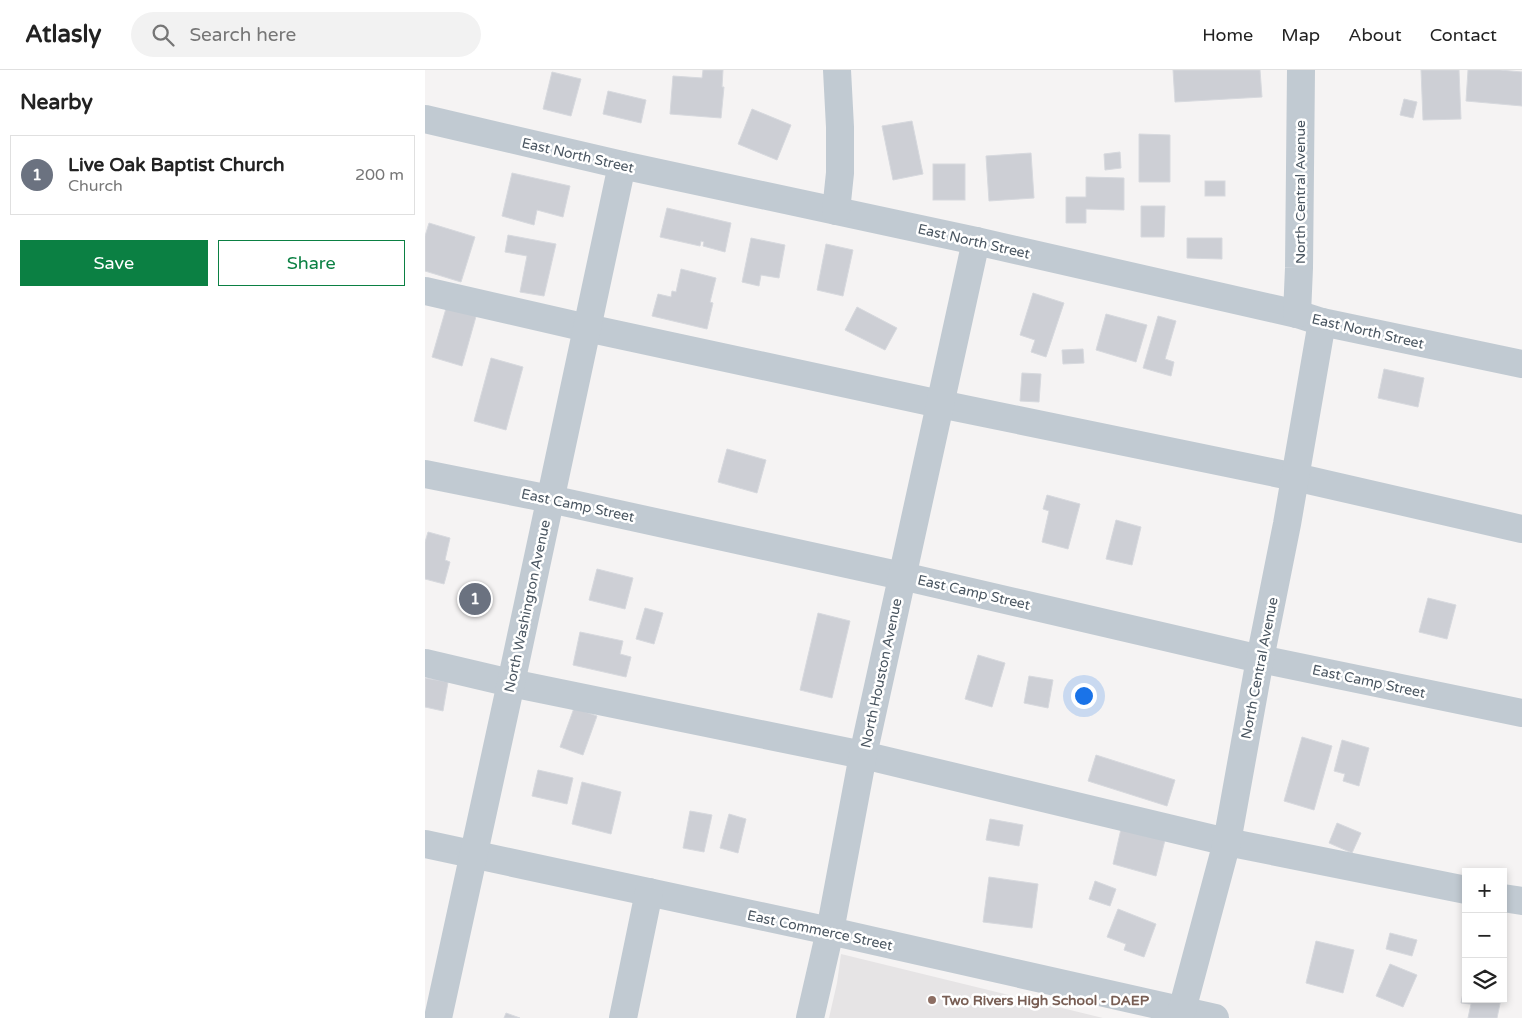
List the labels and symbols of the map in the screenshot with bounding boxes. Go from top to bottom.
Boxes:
street label: North Central Avenue [1292,120,1309,264]
street label: East North Street [520,134,636,177]
street label: East North Street [916,220,1032,263]
street label: East North Street [1310,310,1426,353]
street label: East Camp Street [520,485,637,526]
street label: North Washington Avenue [501,518,554,694]
street label: East Camp Street [916,571,1033,614]
pin: 1 [459,580,491,618]
street label: North Central Avenue [1237,596,1282,740]
street label: North Houston Avenue [857,597,906,749]
street label: East Camp Street [1311,661,1428,702]
your location [1071,683,1097,709]
street label: East Commerce Street [746,907,895,954]
place label: Two Rivers High School - DAEP [941,992,1150,1009]
marker: Two Rivers High School - DAEP [926,994,938,1006]

